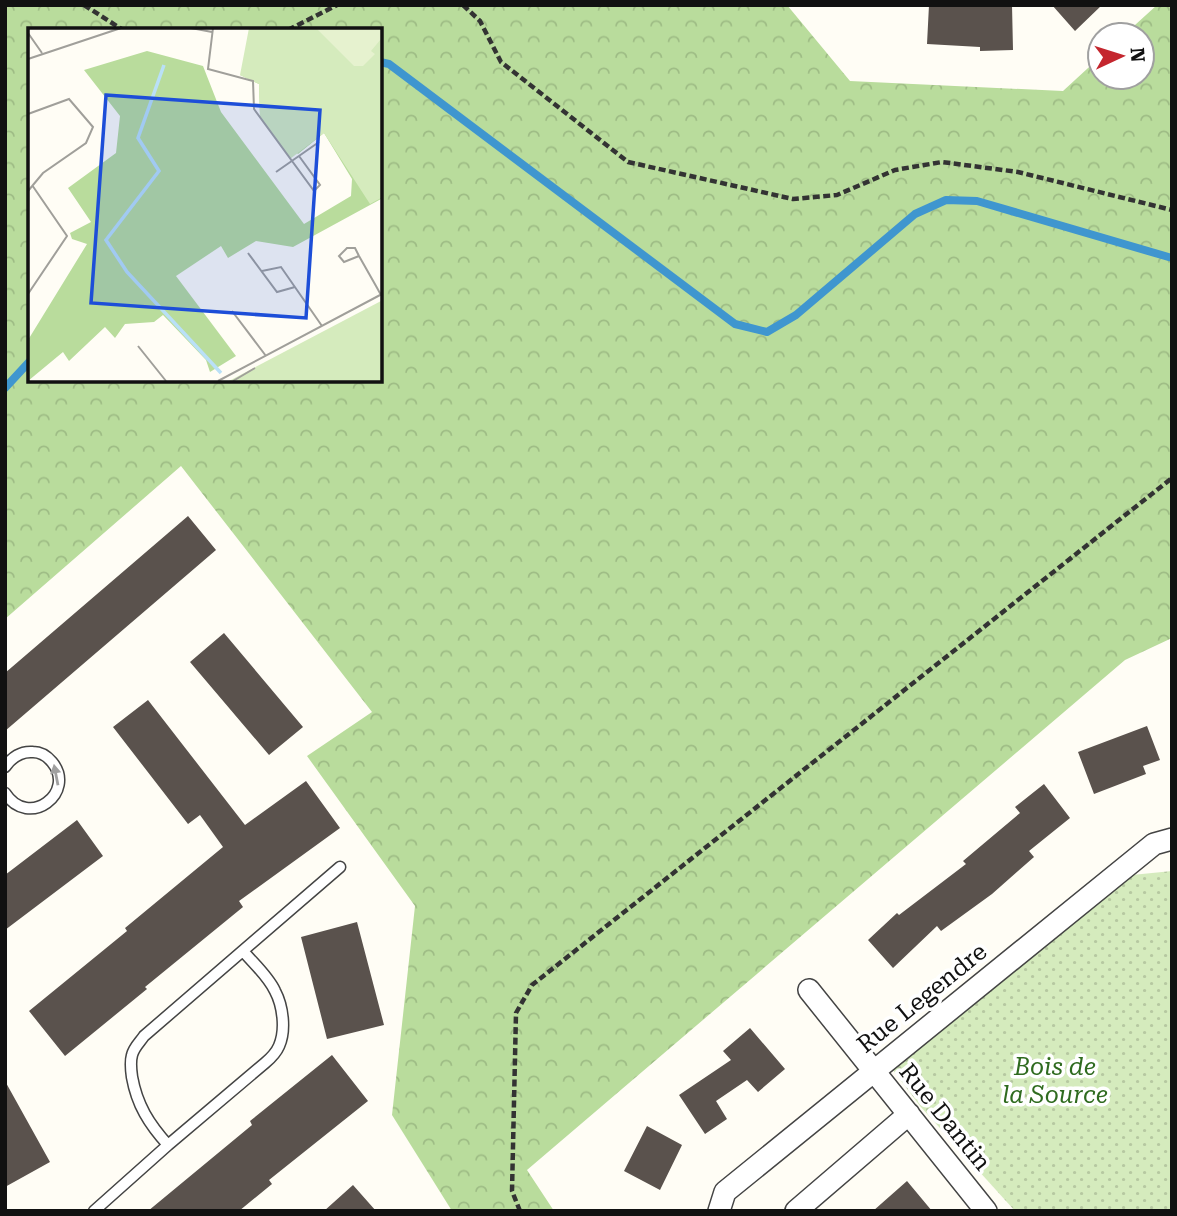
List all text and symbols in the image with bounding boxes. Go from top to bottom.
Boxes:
north arrow [1086,21,1156,91]
inset map [28,28,382,382]
text: N [1125,47,1149,63]
one-way arrow [50,763,61,785]
street label: Rue Legendre [852,937,992,1059]
park label: Bois de la Source [1002,1053,1108,1109]
street label: Rue Dantin [893,1058,997,1176]

